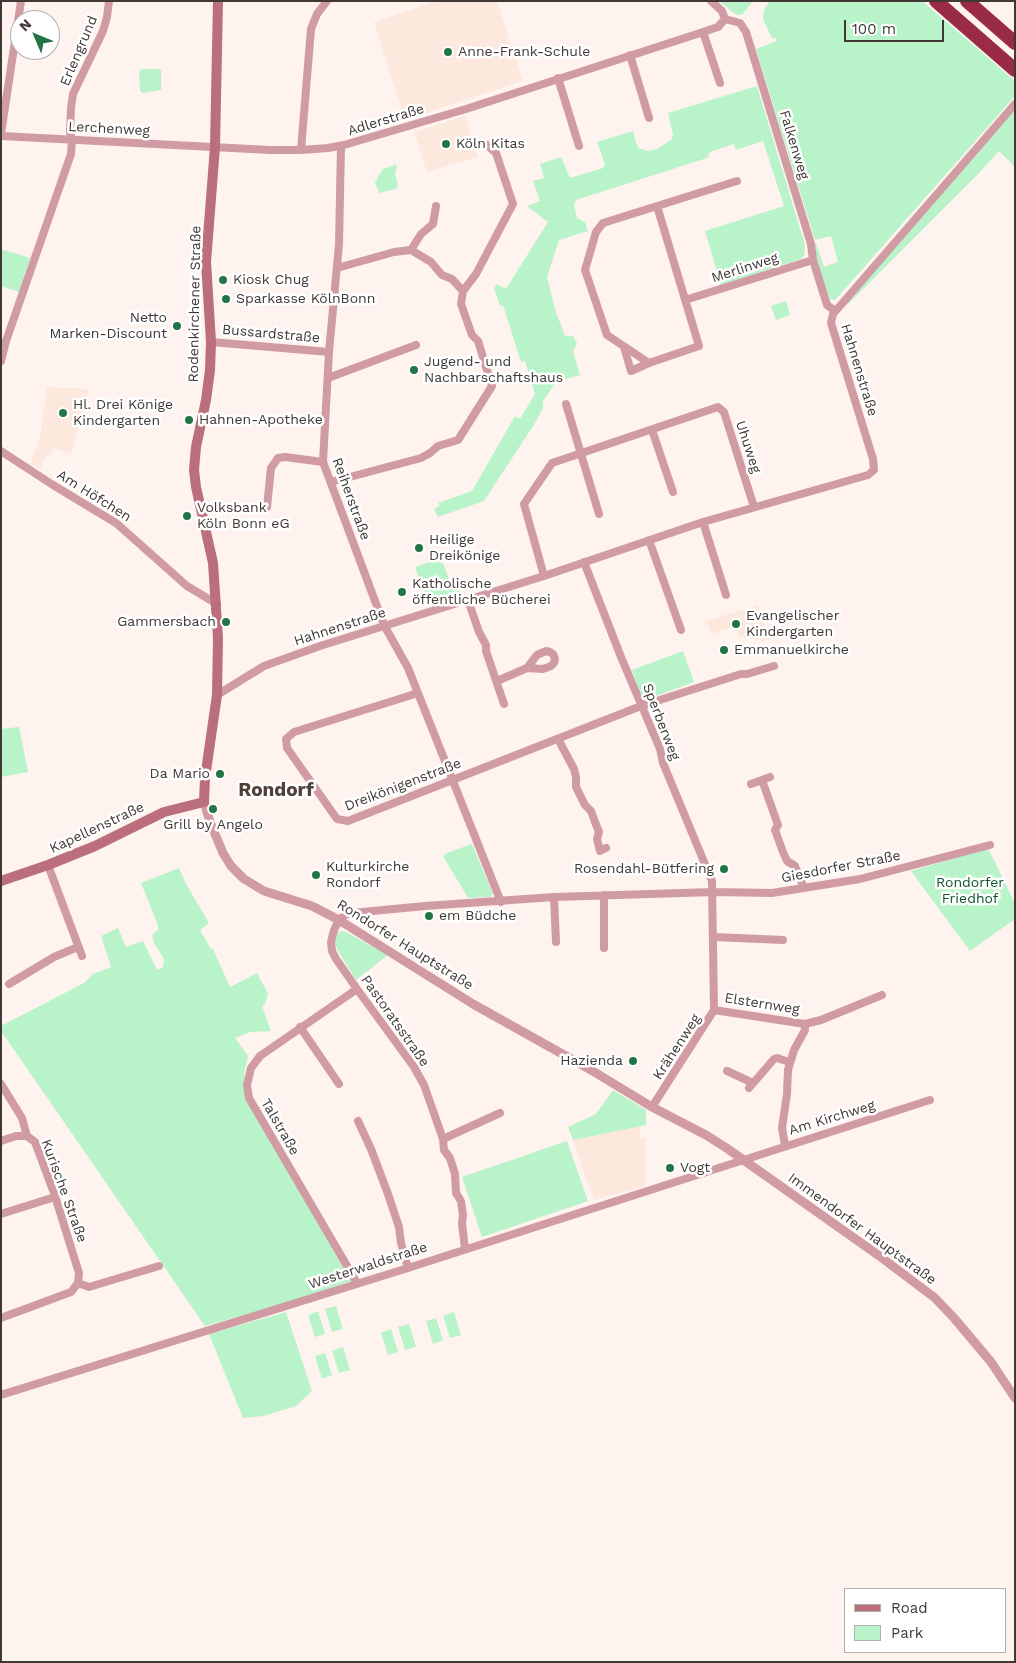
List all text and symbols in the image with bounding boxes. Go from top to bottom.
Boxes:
north arrow [10,10,60,60]
scale bar [846,10,946,42]
street label: Erlengrund [57,13,101,89]
text: N [16,16,34,34]
text: 100 m [852,20,896,38]
place label: Anne-Frank-Schule [458,44,590,60]
marker: Anne-Frank-Schule [442,46,454,58]
street label: Adlerstraße [346,100,426,140]
street label: Falkenweg [776,108,812,182]
street label: Lerchenweg [68,118,150,140]
place label: Köln Kitas [456,136,525,152]
marker: Köln Kitas [440,138,452,150]
street label: Rodenkirchener Straße [185,225,205,383]
street label: Merlinweg [709,249,781,287]
place label: Kiosk Chug [233,272,309,288]
marker: Kiosk Chug [217,274,229,286]
place label: Sparkasse KölnBonn [236,291,375,307]
marker: Sparkasse KölnBonn [220,293,232,305]
place label: Netto Marken-Discount [49,310,167,342]
marker: Netto Marken-Discount [171,320,183,332]
street label: Bussardstraße [221,321,321,347]
street label: Hahnenstraße [837,322,881,418]
place label: Jugend- und Nachbarschaftshaus [424,354,563,387]
marker: Jugend- und Nachbarschaftshaus [408,364,420,376]
place label: Hl. Drei Könige Kindergarten [73,397,173,430]
marker: Hl. Drei Könige Kindergarten [57,407,69,419]
place label: Hahnen-Apotheke [199,412,323,428]
marker: Hahnen-Apotheke [183,414,195,426]
street label: Uhuweg [732,419,764,475]
street label: Reiherstraße [328,456,374,542]
street label: Am Höfchen [54,467,134,525]
place label: Volksbank Köln Bonn eG [197,500,290,532]
marker: Volksbank Köln Bonn eG [181,510,193,522]
place label: Heilige Dreikönige [429,532,500,564]
marker: Heilige Dreikönige [413,542,425,554]
place label: Katholische öffentliche Bücherei [412,576,551,608]
marker: Katholische öffentliche Bücherei [396,586,408,598]
street label: Hahnenstraße [292,604,388,650]
place label: Evangelischer Kindergarten [746,608,839,640]
place label: Gammersbach [117,614,216,630]
marker: Gammersbach [220,616,232,628]
marker: Evangelischer Kindergarten [730,618,742,630]
place label: Emmanuelkirche [734,642,849,658]
marker: Emmanuelkirche [718,644,730,656]
street label: Sperberweg [639,681,683,763]
street label: Dreikönigenstraße [342,755,464,815]
place label: Da Mario [150,766,210,782]
marker: Da Mario [214,768,226,780]
district label: Rondorf [238,779,314,801]
street label: Kapellenstraße [47,799,147,857]
marker: Grill by Angelo [207,803,219,815]
place label: Grill by Angelo [163,817,263,833]
street label: Giesdorfer Straße [780,847,902,887]
place label: Kulturkirche Rondorf [326,859,409,892]
place label: Rosendahl-Bütfering [574,861,714,877]
marker: Rosendahl-Bütfering [718,863,730,875]
marker: Kulturkirche Rondorf [310,869,322,881]
park label: Rondorfer Friedhof [936,875,1004,908]
street label: Rondorfer Hauptstraße [334,896,476,994]
place label: em Büdche [439,908,516,924]
marker: em Büdche [423,910,435,922]
street label: Pastoratsstraße [357,972,433,1070]
street label: Elsternweg [723,990,801,1018]
street label: Krähenweg [650,1011,704,1083]
place label: Hazienda [560,1053,623,1069]
marker: Hazienda [627,1055,639,1067]
street label: Talstraße [257,1096,303,1158]
street label: Am Kirchweg [787,1097,877,1139]
street label: Kurische Straße [38,1137,90,1245]
place label: Vogt [680,1160,710,1176]
marker: Vogt [664,1162,676,1174]
street label: Immendorfer Hauptstraße [785,1170,939,1288]
street label: Westerwaldstraße [306,1239,430,1293]
legend [844,1588,1006,1653]
text: Road [891,1599,928,1617]
text: Park [891,1624,923,1642]

